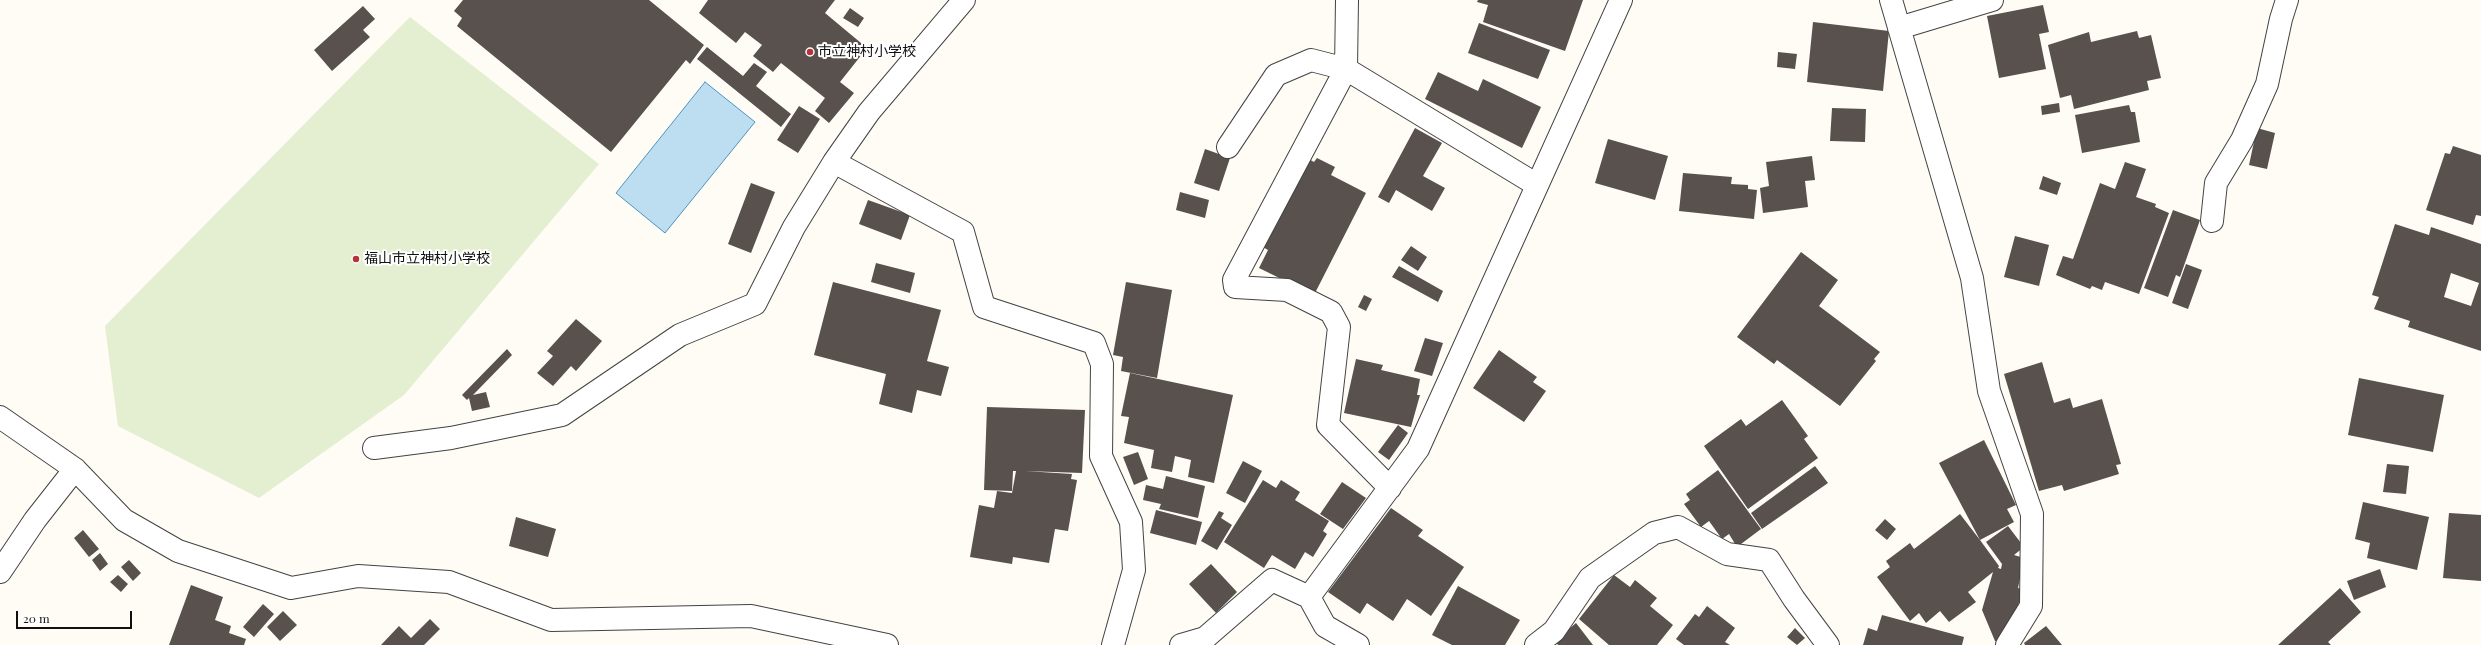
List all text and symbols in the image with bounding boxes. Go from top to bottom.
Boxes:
place label: 市立神村小学校 [818,44,916,60]
marker: 市立神村小学校 [805,47,815,57]
place label: 福山市立神村小学校 [364,251,490,267]
marker: 福山市立神村小学校 [351,254,361,264]
scale bar [18,603,134,629]
text: 20 m [23,610,50,626]

